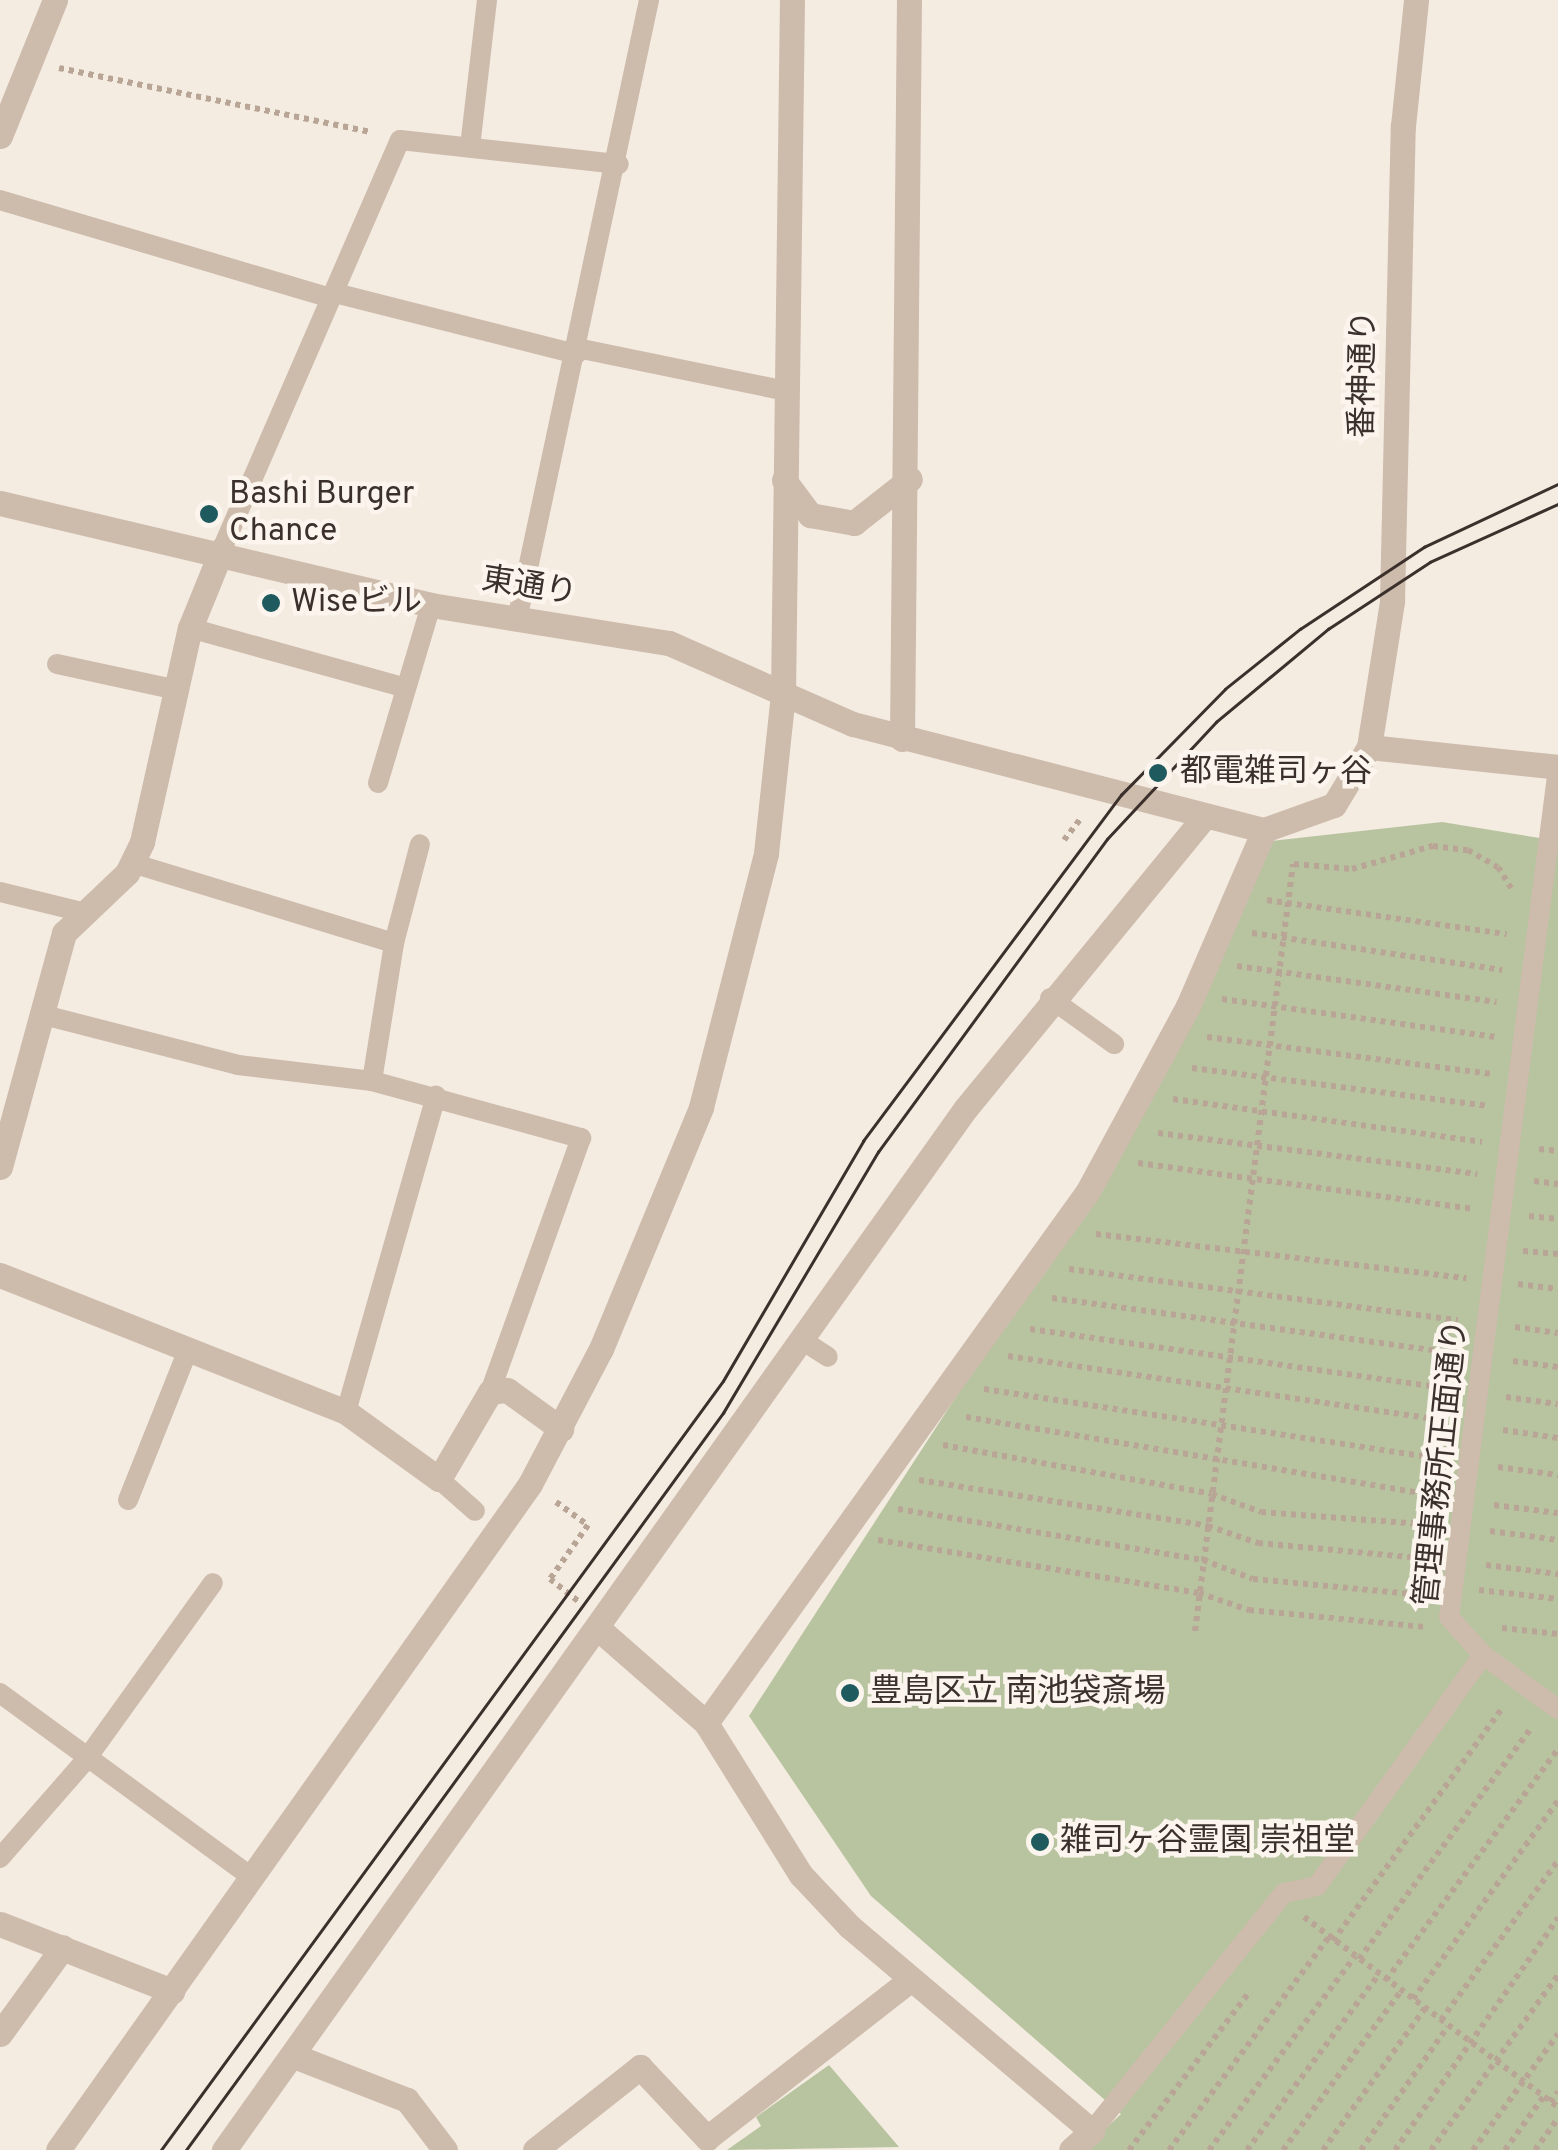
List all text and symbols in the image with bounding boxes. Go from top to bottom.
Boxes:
street label: 番神通り [1345,310,1385,438]
place label: Bashi Burger Chance [229,477,415,552]
marker: Bashi Burger Chance [198,503,220,525]
street label: 東通り [479,562,579,614]
place label: Wiseビル [291,584,422,622]
marker: Wiseビル [260,592,282,614]
place label: 都電雑司ヶ谷 [1180,754,1372,792]
marker: 都電雑司ヶ谷 [1145,760,1171,786]
street label: 管理事務所正面通り [1409,1318,1477,1608]
place label: 豊島区立 南池袋斎場 [870,1674,1166,1712]
marker: 豊島区立 南池袋斎場 [839,1682,861,1704]
place label: 雑司ヶ谷霊園 崇祖堂 [1060,1823,1356,1861]
marker: 雑司ヶ谷霊園 崇祖堂 [1029,1831,1051,1853]

